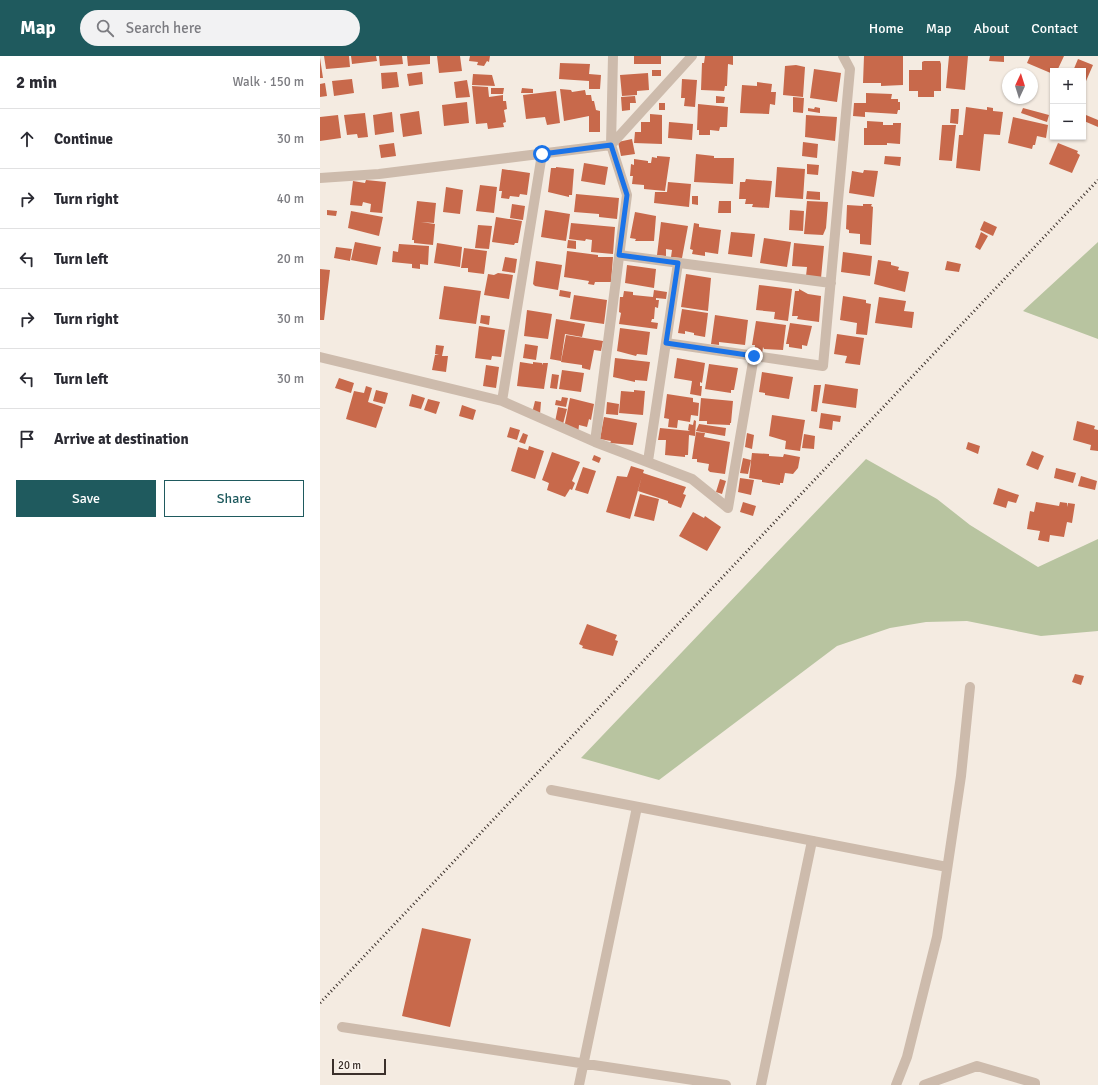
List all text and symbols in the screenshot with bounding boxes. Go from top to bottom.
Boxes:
search box [80,10,360,46]
text: Map [20,16,56,40]
icon: search [94,17,116,39]
text: Search here [126,19,201,37]
text: Home [869,20,904,37]
text: Map [926,20,951,37]
text: About [973,20,1009,37]
text: Contact [1031,20,1078,37]
north arrow [1002,68,1038,104]
map controls [1050,68,1086,140]
button: + [1050,68,1086,104]
text: 2 min [16,72,57,93]
text: Walk · 150 m [233,74,304,90]
button: − [1050,104,1086,140]
icon: ahead [16,128,38,150]
text: Continue [54,130,113,148]
text: 30 m [277,131,304,147]
route start [533,145,551,163]
icon: right [16,188,38,210]
text: Turn right [54,190,119,208]
text: 40 m [277,191,304,207]
icon: left [16,248,38,270]
text: Turn left [54,250,108,268]
text: 20 m [277,251,304,267]
icon: right [16,308,38,330]
text: Turn right [54,310,119,328]
text: 30 m [277,311,304,327]
route end [745,347,763,365]
icon: left [16,368,38,390]
text: Turn left [54,370,108,388]
text: 30 m [277,371,304,387]
icon: arrive [16,428,38,450]
text: Arrive at destination [54,430,189,448]
button: Save [16,480,156,517]
button: Share [164,480,304,517]
scale bar [332,1057,386,1076]
text: 20 m [338,1059,361,1072]

